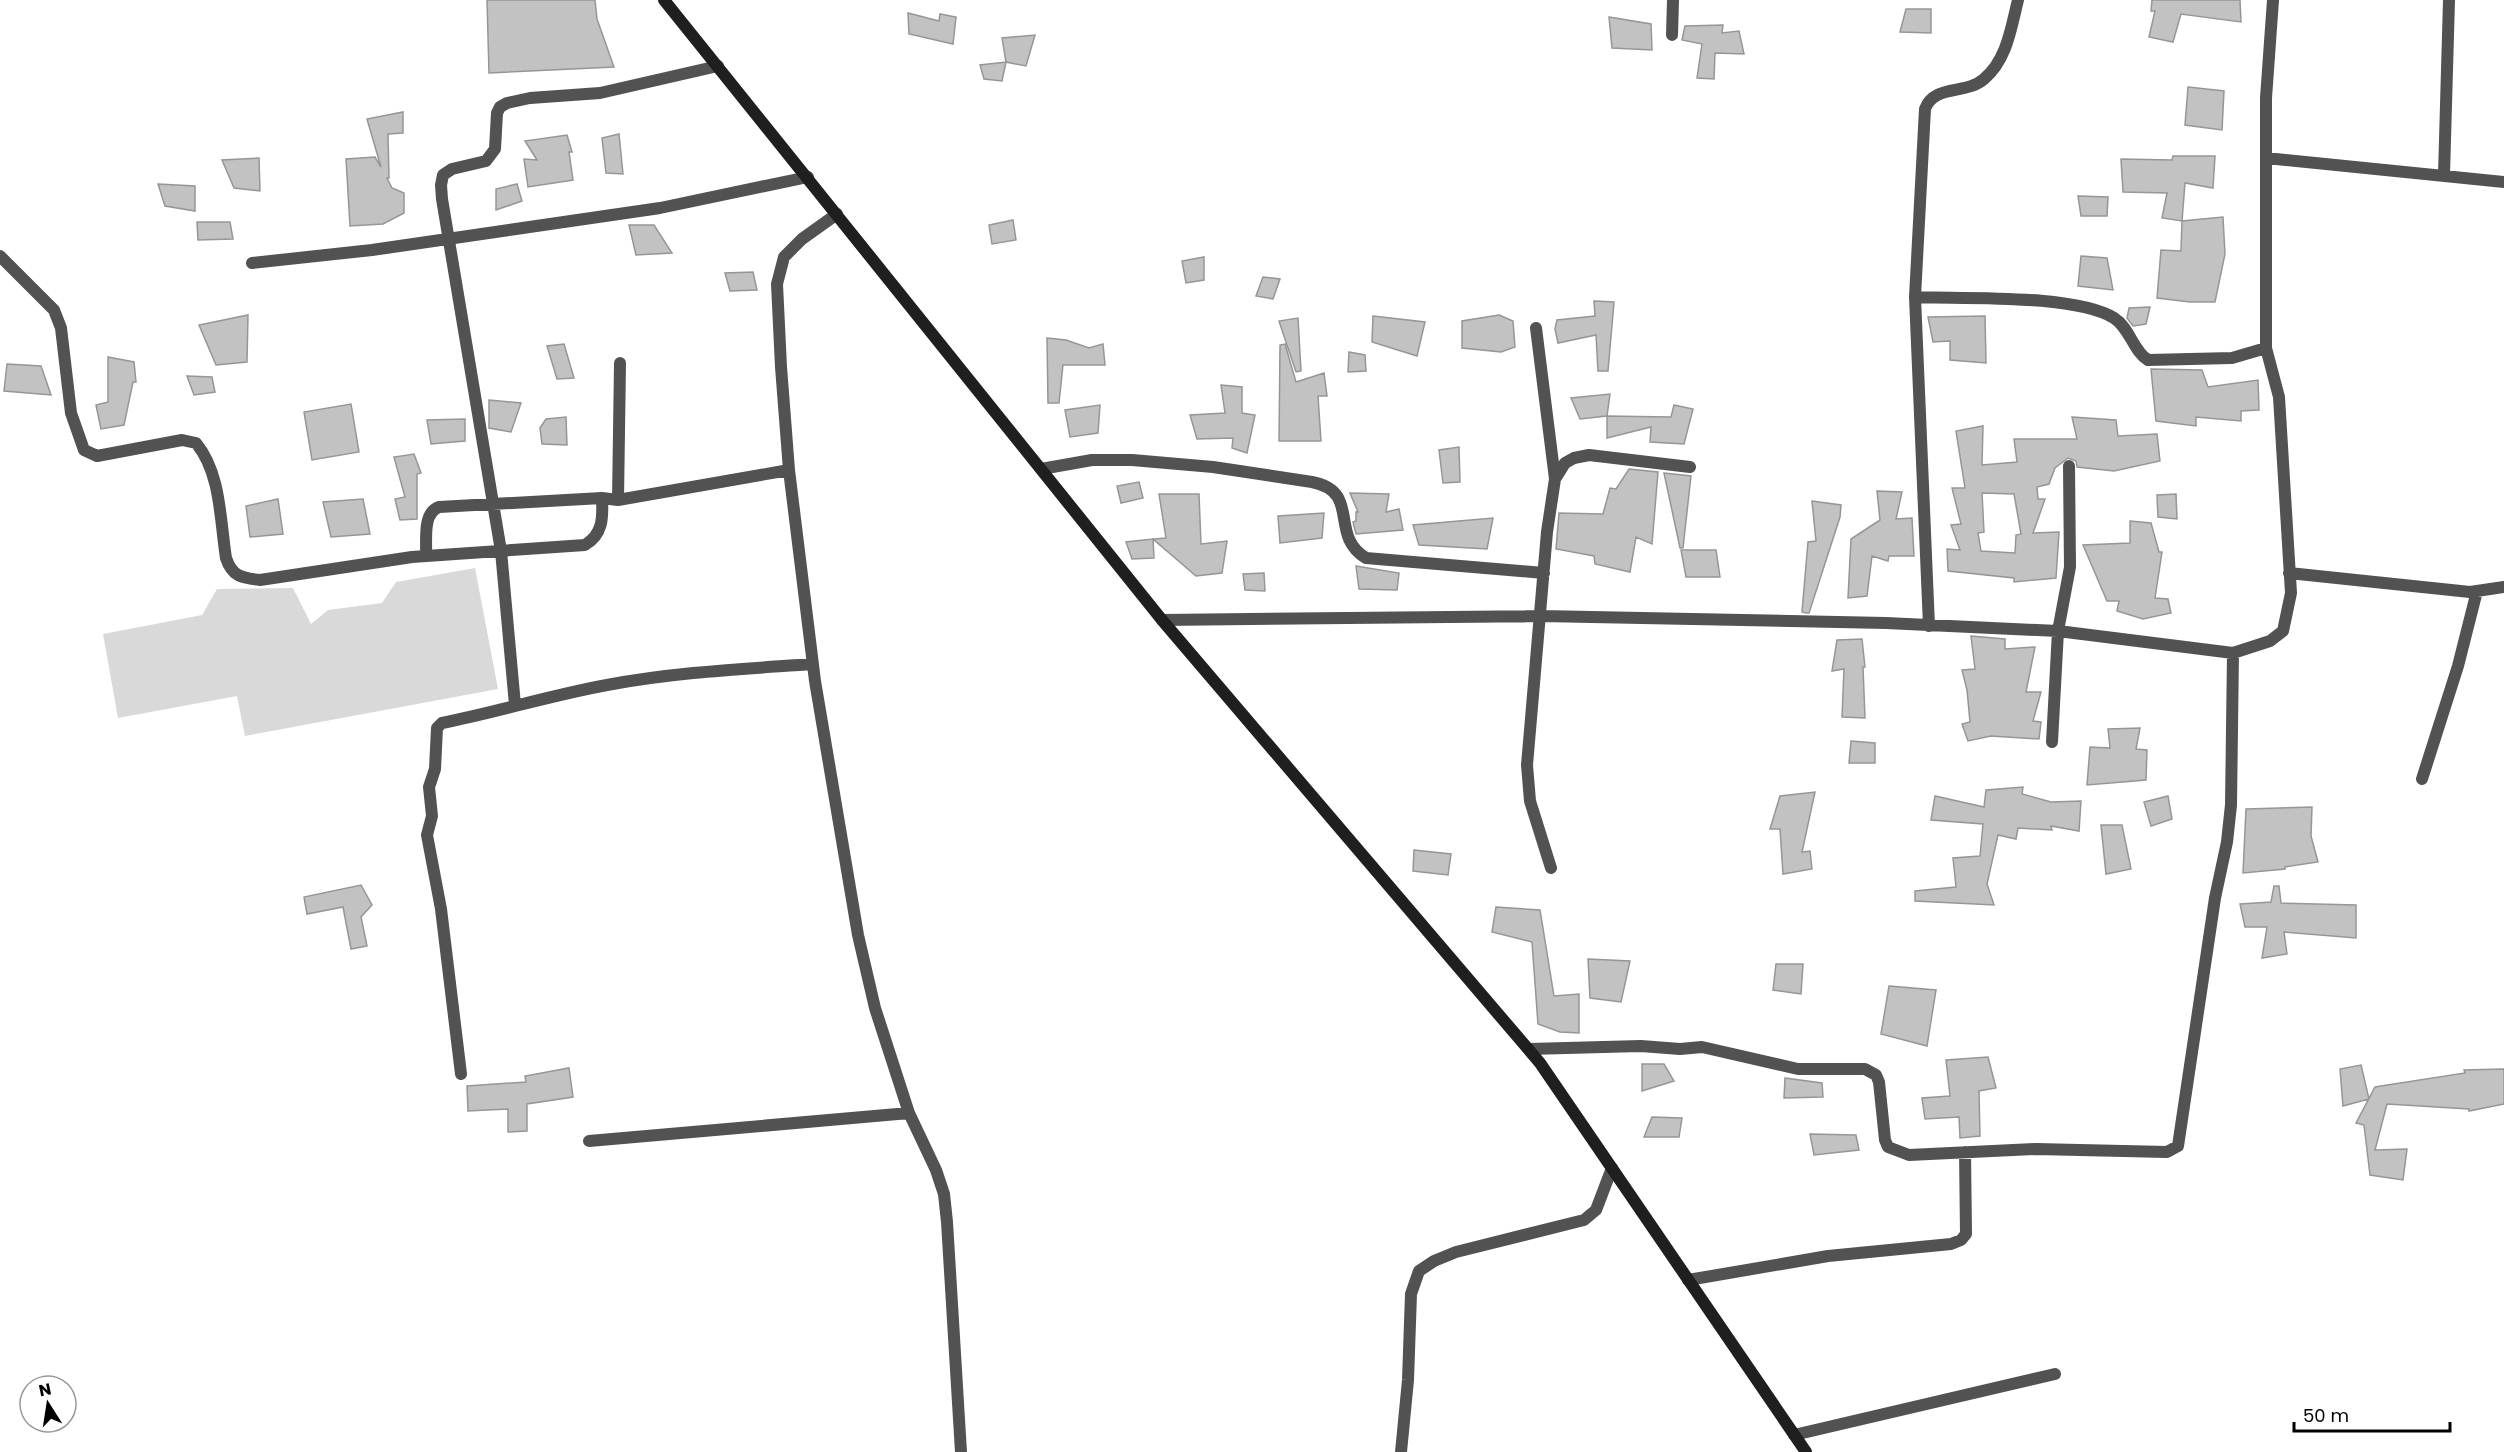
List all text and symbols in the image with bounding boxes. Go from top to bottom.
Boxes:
north arrow [18,1374,78,1434]
text: N [37,1377,53,1402]
scale bar [2294,1395,2450,1433]
text: 50 m [2303,1403,2349,1428]

